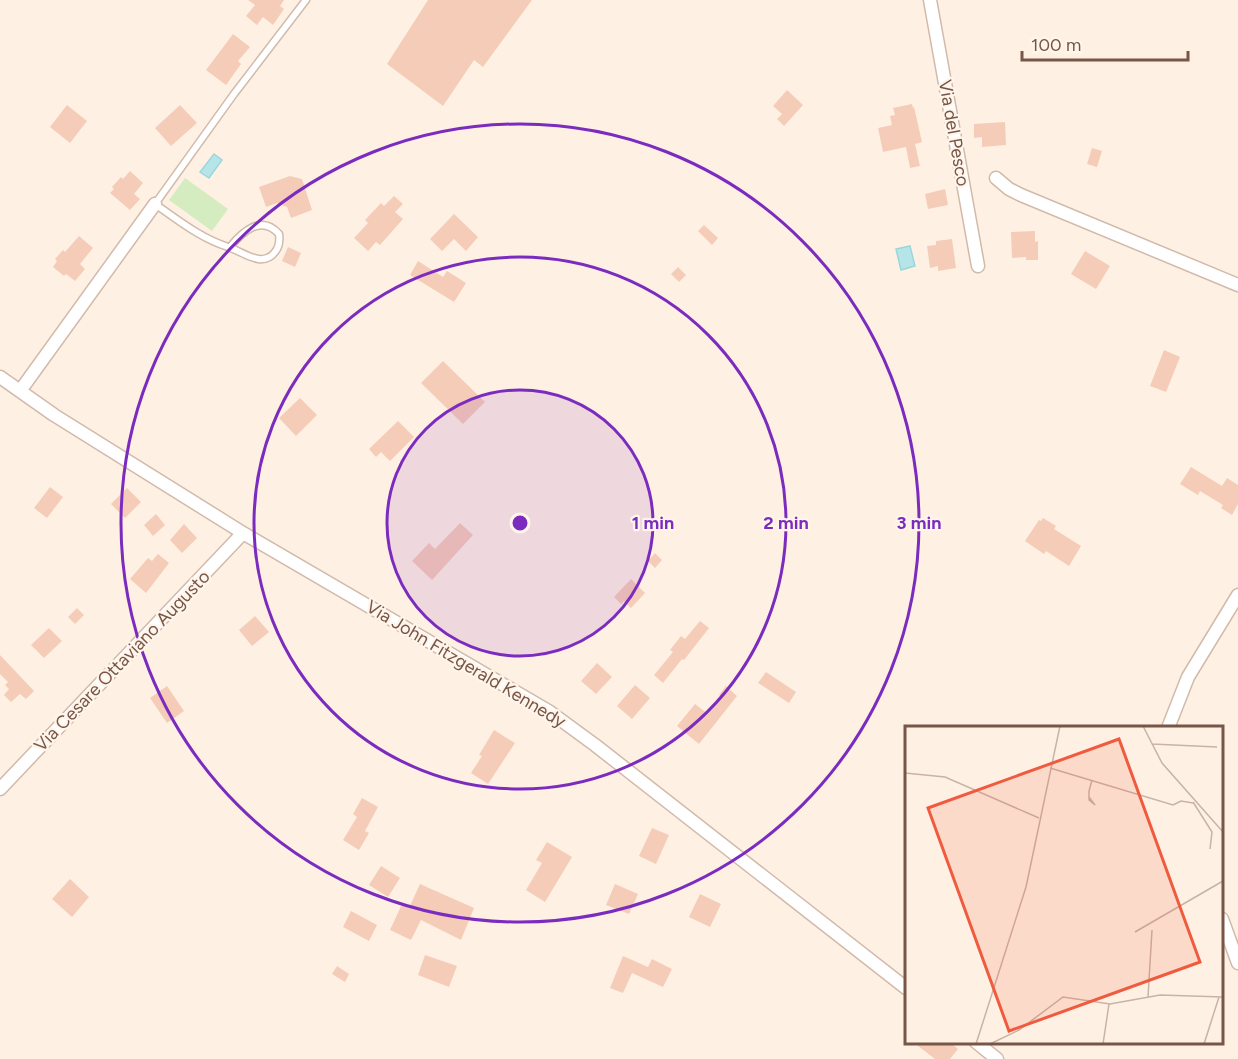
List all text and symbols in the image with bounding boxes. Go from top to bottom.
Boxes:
scale bar [1022,24,1188,62]
text: 100 m [1031,34,1081,56]
street label: Via del Pesco [934,78,974,188]
text: 1 min [632,512,674,534]
text: 2 min [763,512,809,534]
text: 3 min [897,512,941,534]
centre of rings [510,513,530,533]
street label: Via Cesare Ottaviano Augusto [29,566,215,756]
street label: Via John Fitzgerald Kennedy [362,596,570,733]
inset map [905,726,1223,1044]

